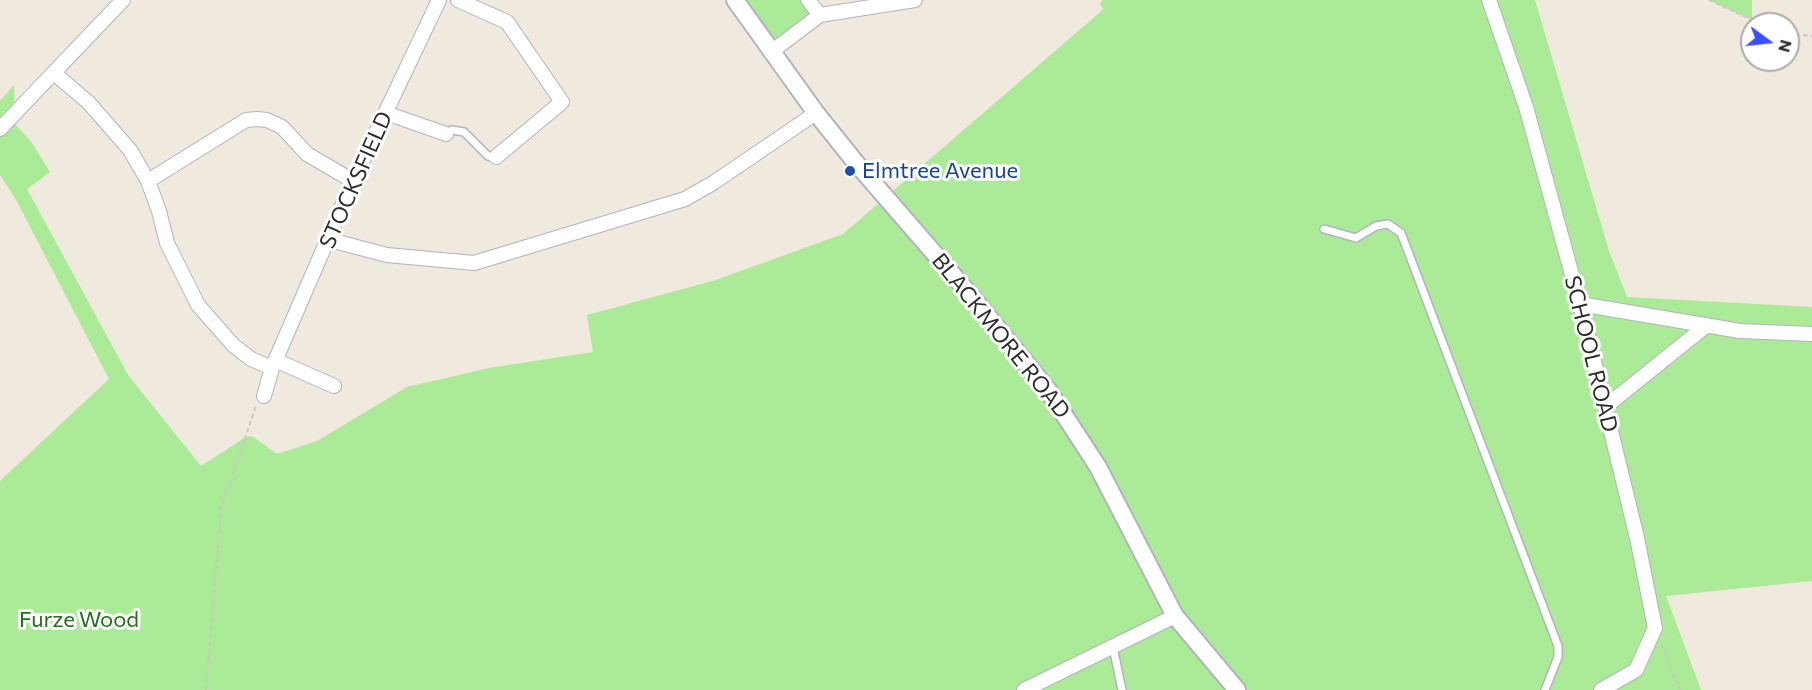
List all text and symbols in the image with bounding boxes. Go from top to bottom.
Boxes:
north arrow [1740,12,1800,72]
text: N [1775,38,1797,55]
street label: STOCKSFIELD [314,107,398,253]
place label: Elmtree Avenue [862,158,1018,184]
marker: Elmtree Avenue [843,164,857,178]
street label: BLACKMORE ROAD [926,248,1076,424]
street label: SCHOOL ROAD [1559,273,1623,435]
park label: Furze Wood [19,607,139,633]

